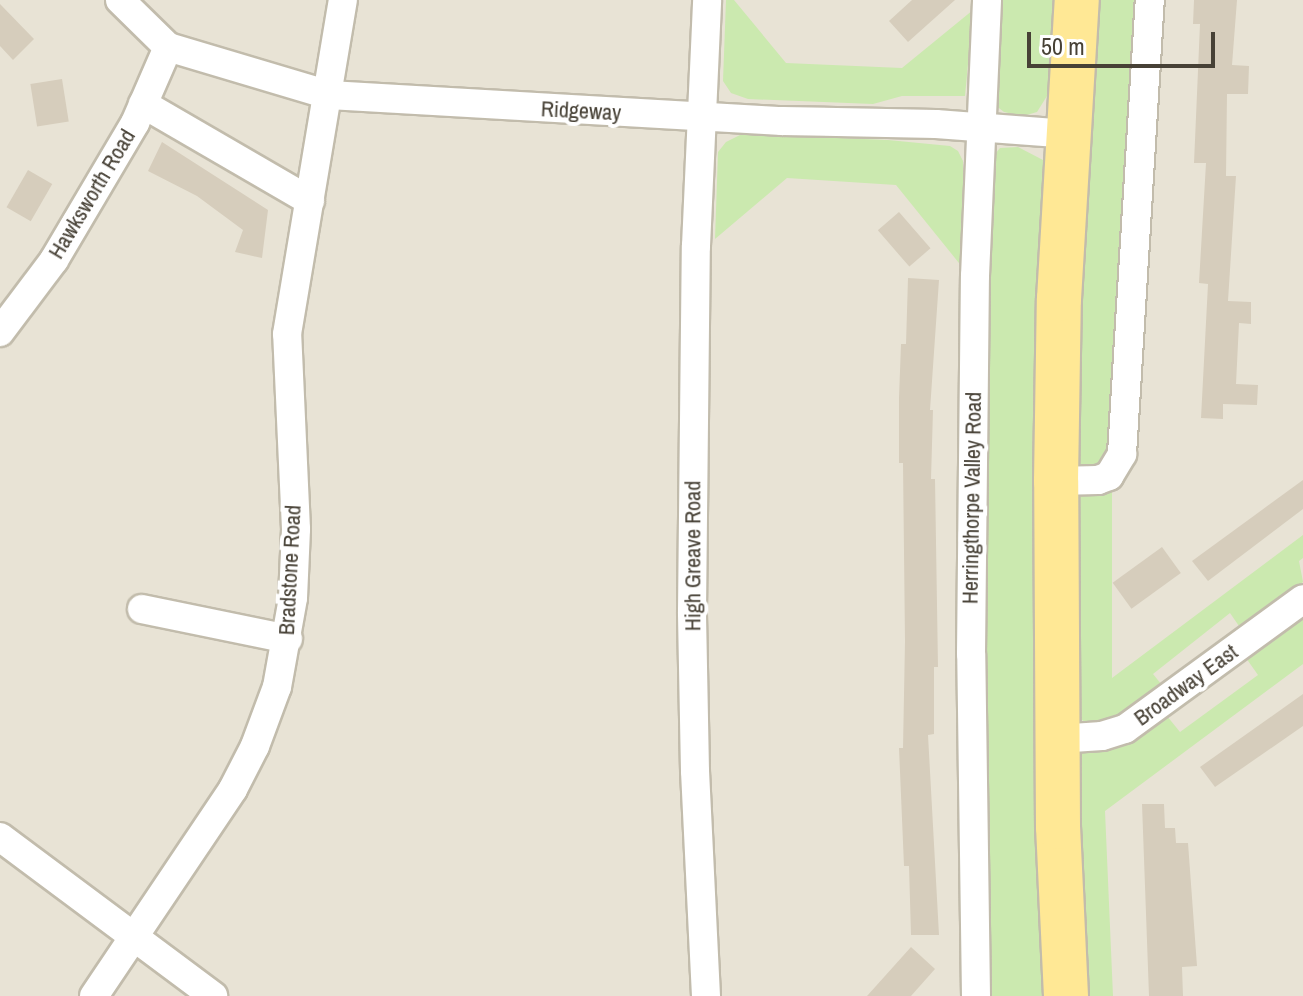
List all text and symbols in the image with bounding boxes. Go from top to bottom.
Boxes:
scale bar [1031,16,1219,66]
text: 50 m [1041,30,1085,62]
street label: Ridgeway [540,96,622,126]
street label: Hawksworth Road [43,124,141,264]
street label: Herringthorpe Valley Road [957,392,987,604]
street label: High Greave Road [680,481,706,631]
street label: Bradstone Road [273,504,307,636]
street label: Broadway East [1129,639,1243,731]

